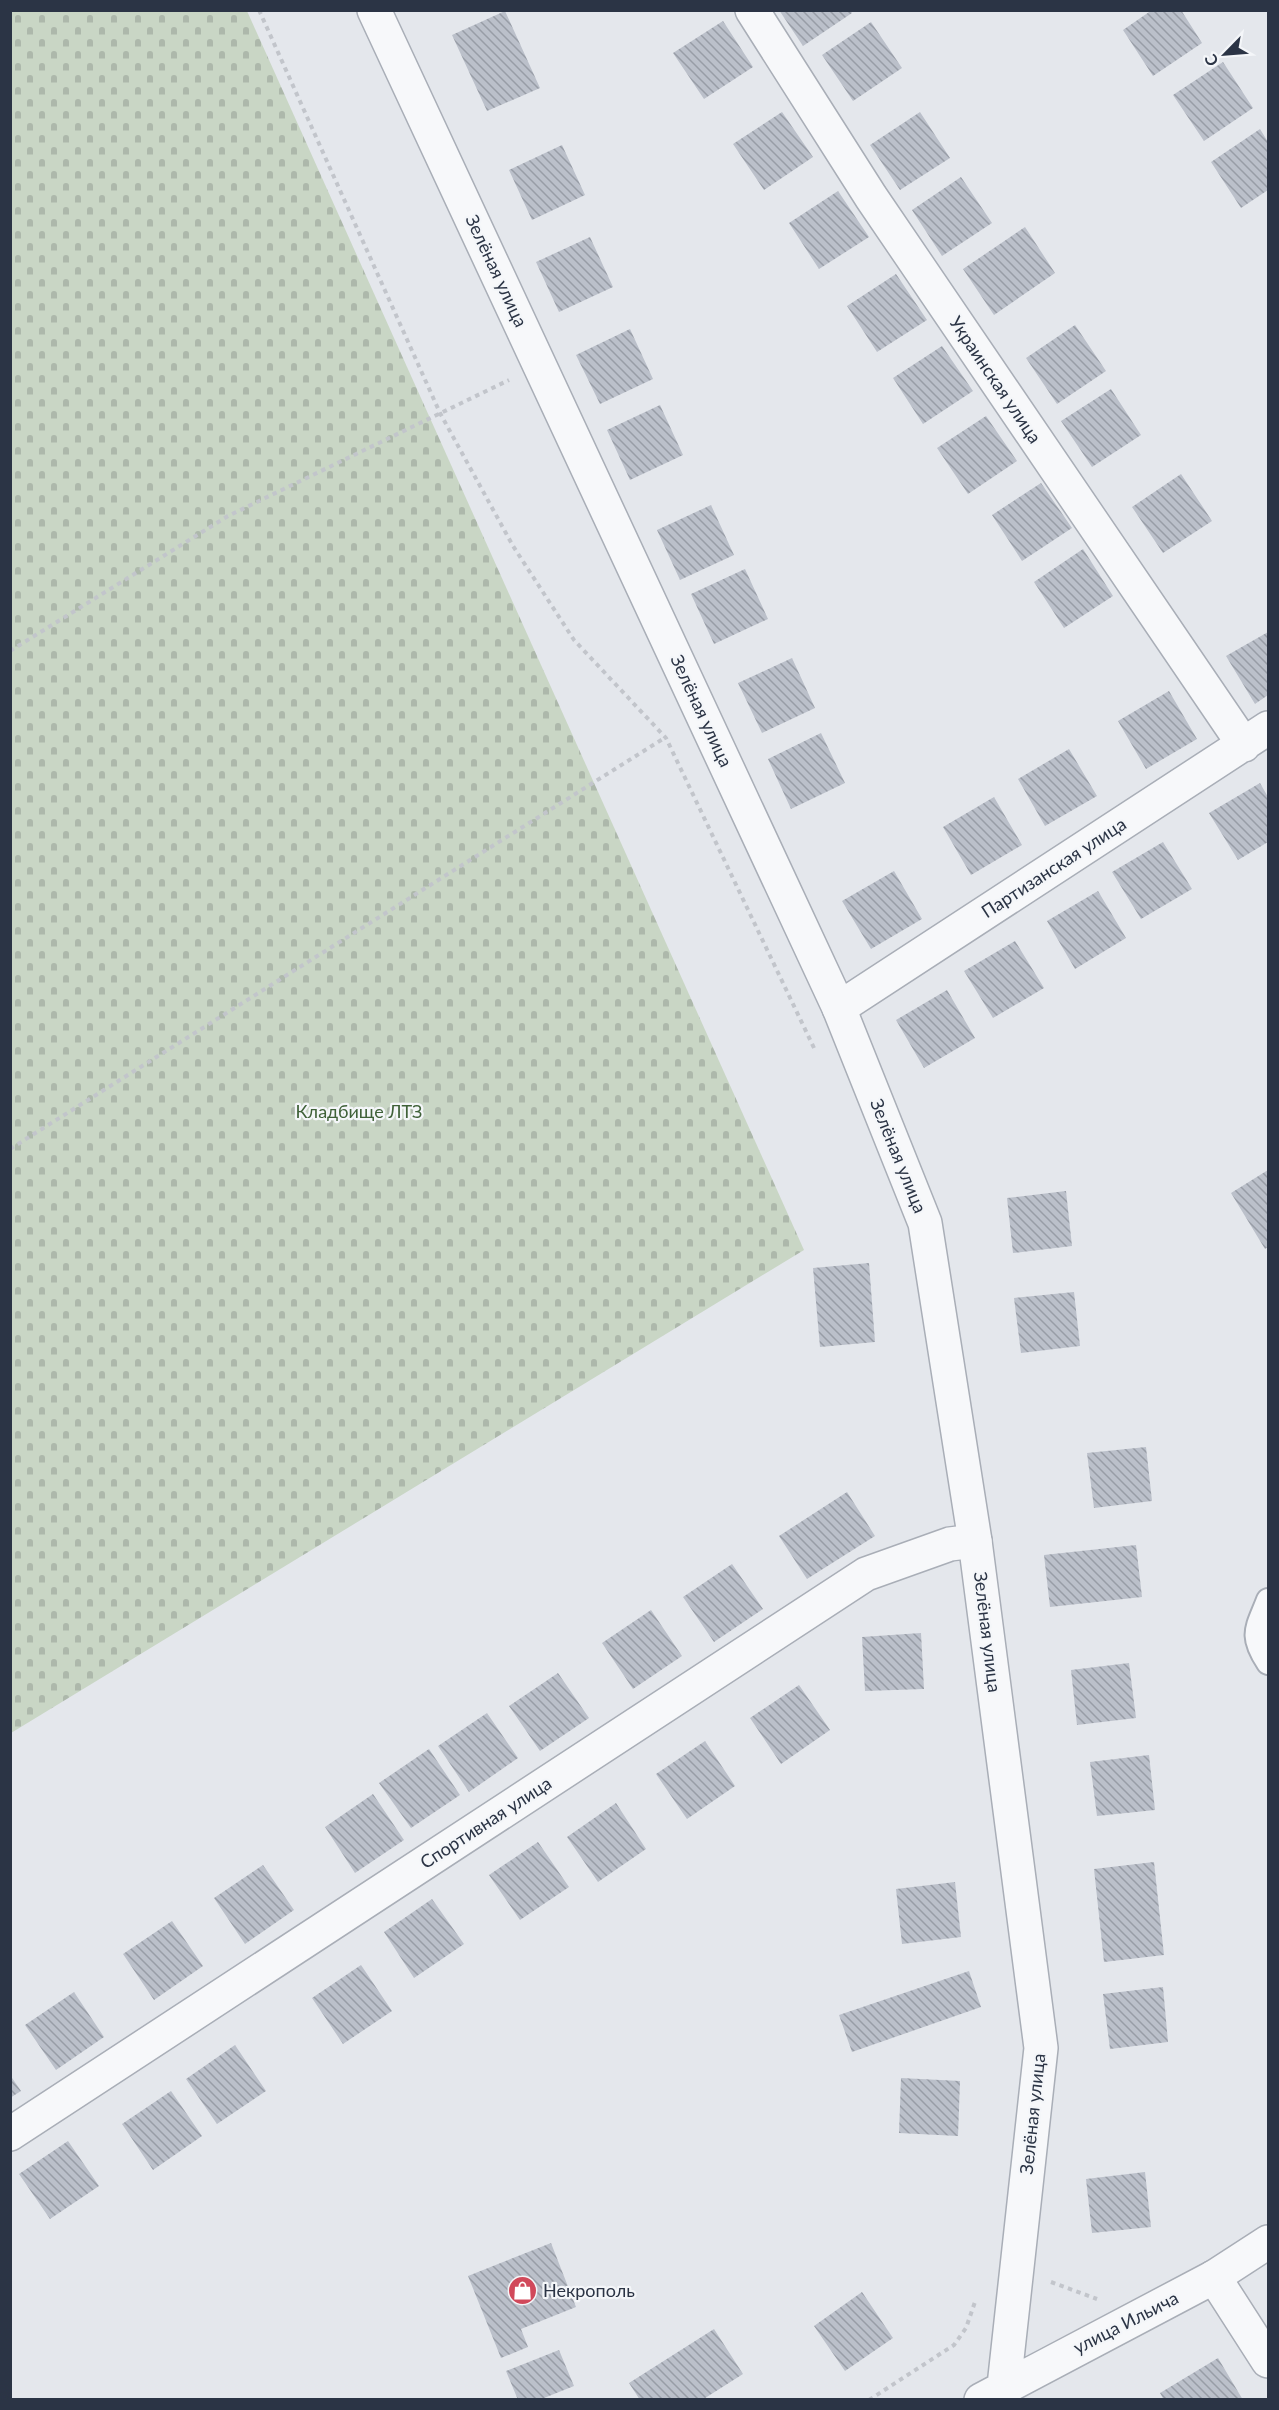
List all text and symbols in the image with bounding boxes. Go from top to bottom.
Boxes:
north arrow [1195,24,1255,84]
text: С [1200,51,1222,69]
street label: Зелёная улица [461,211,533,330]
street label: Украинская улица [945,312,1046,447]
street label: Зелёная улица [666,651,738,770]
street label: Партизанская улица [977,812,1130,922]
street label: Зелёная улица [866,1095,932,1216]
park label: Кладбище ЛТЗ [296,1100,422,1122]
street label: Зелёная улица [970,1570,1006,1694]
street label: Спортивная улица [416,1771,555,1873]
street label: Зелёная улица [1015,2052,1049,2175]
shop icon: Некрополь [506,2275,538,2307]
place label: Некрополь [543,2279,635,2301]
street label: улица Ильича [1069,2286,1182,2358]

